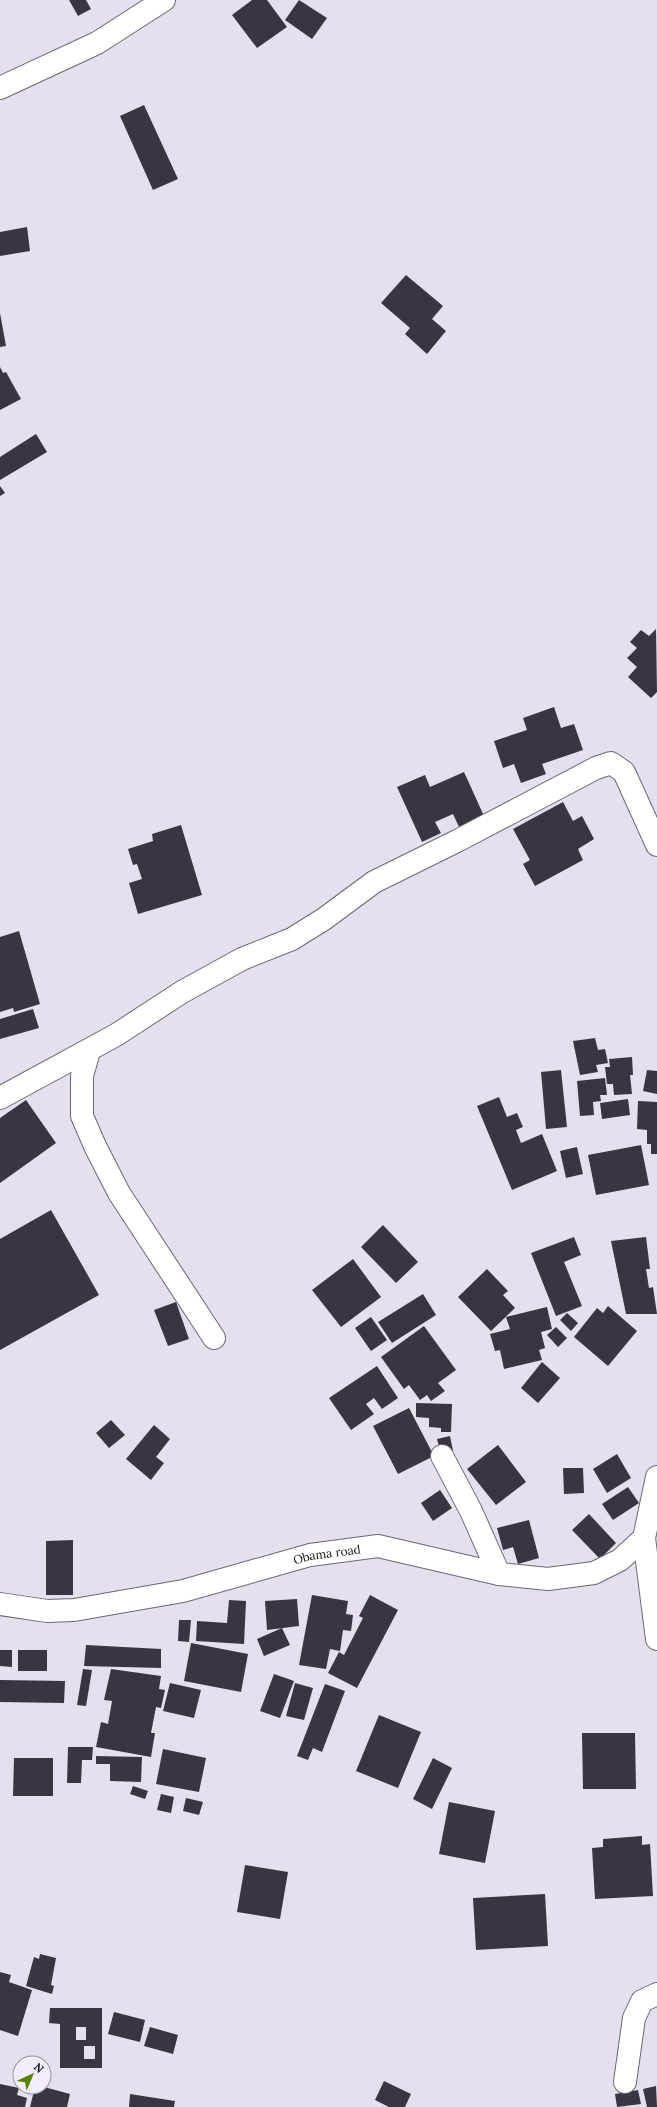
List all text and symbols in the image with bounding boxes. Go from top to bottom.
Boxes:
street label: Obama road [291,1541,362,1567]
north arrow [12,2055,52,2095]
text: N [31,2060,47,2076]

